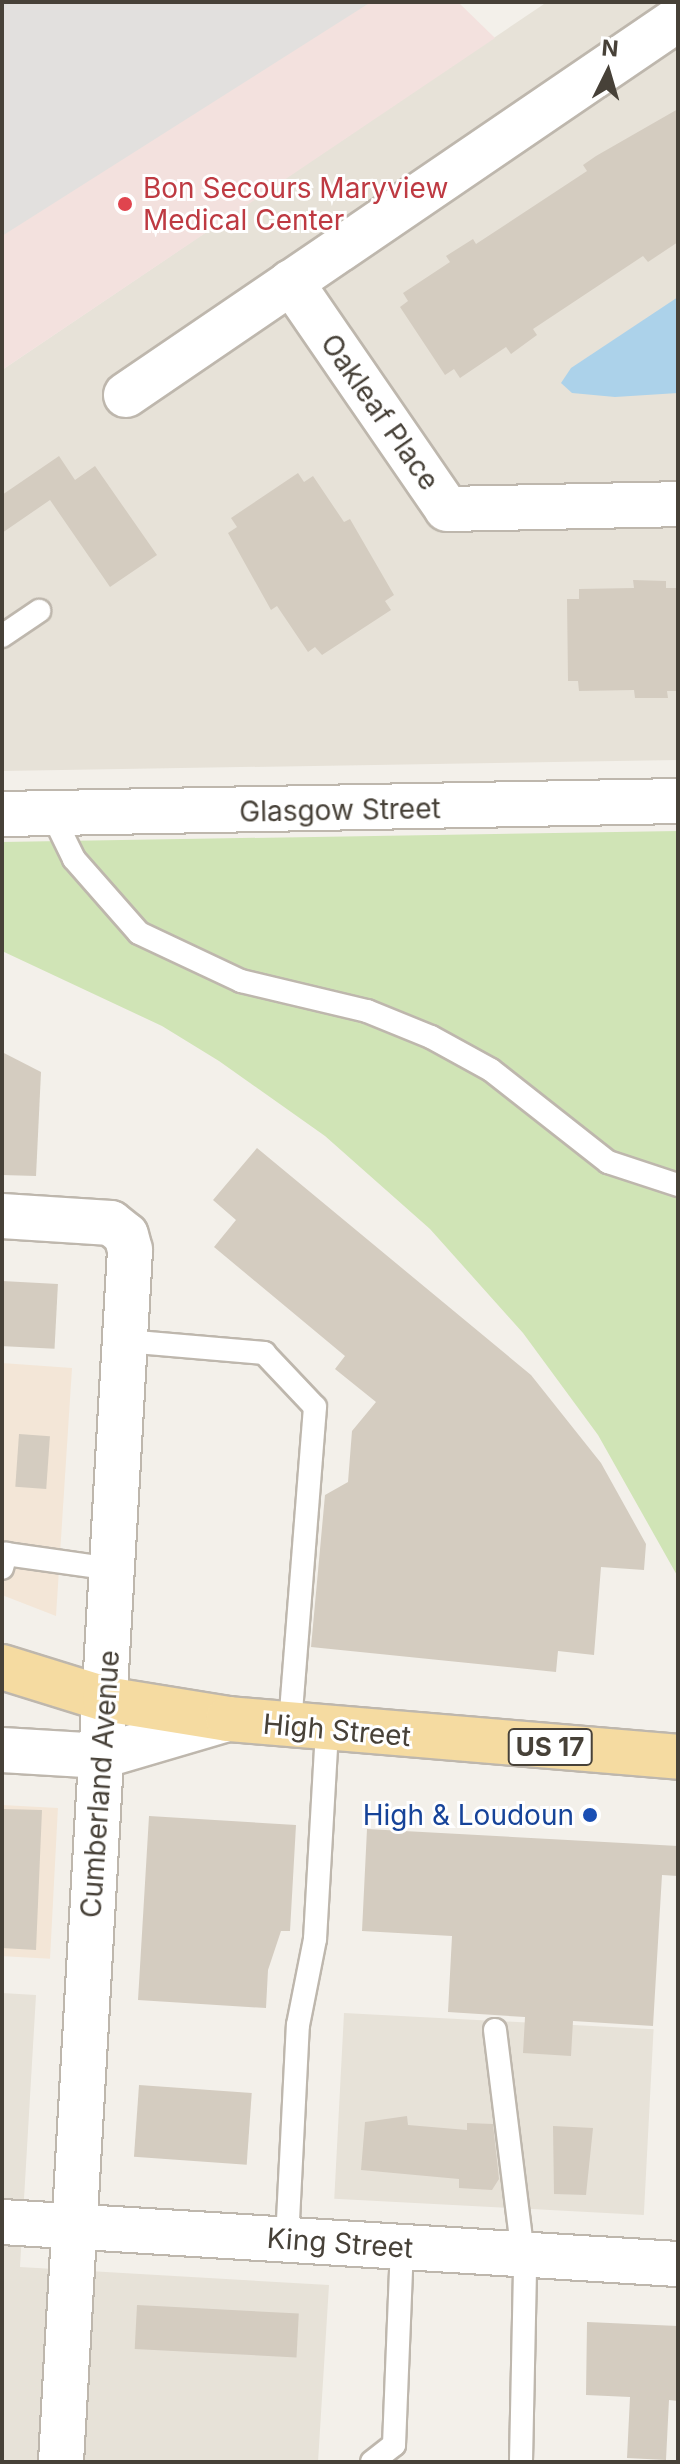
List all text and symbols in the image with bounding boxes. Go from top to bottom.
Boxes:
north arrow [568,32,648,112]
text: N [601,34,620,62]
place label: Bon Secours Maryview Medical Center [143,171,448,237]
marker: Bon Secours Maryview Medical Center [114,193,136,215]
street label: Oakleaf Place [314,328,446,496]
street label: Glasgow Street [239,791,441,829]
street label: Cumberland Avenue [74,1649,126,1919]
street label: High Street [262,1707,412,1753]
road number: US 17 [506,1725,594,1769]
place label: High & Loudoun [363,1798,574,1832]
marker: High & Loudoun [581,1806,599,1824]
street label: King Street [266,2221,414,2265]

